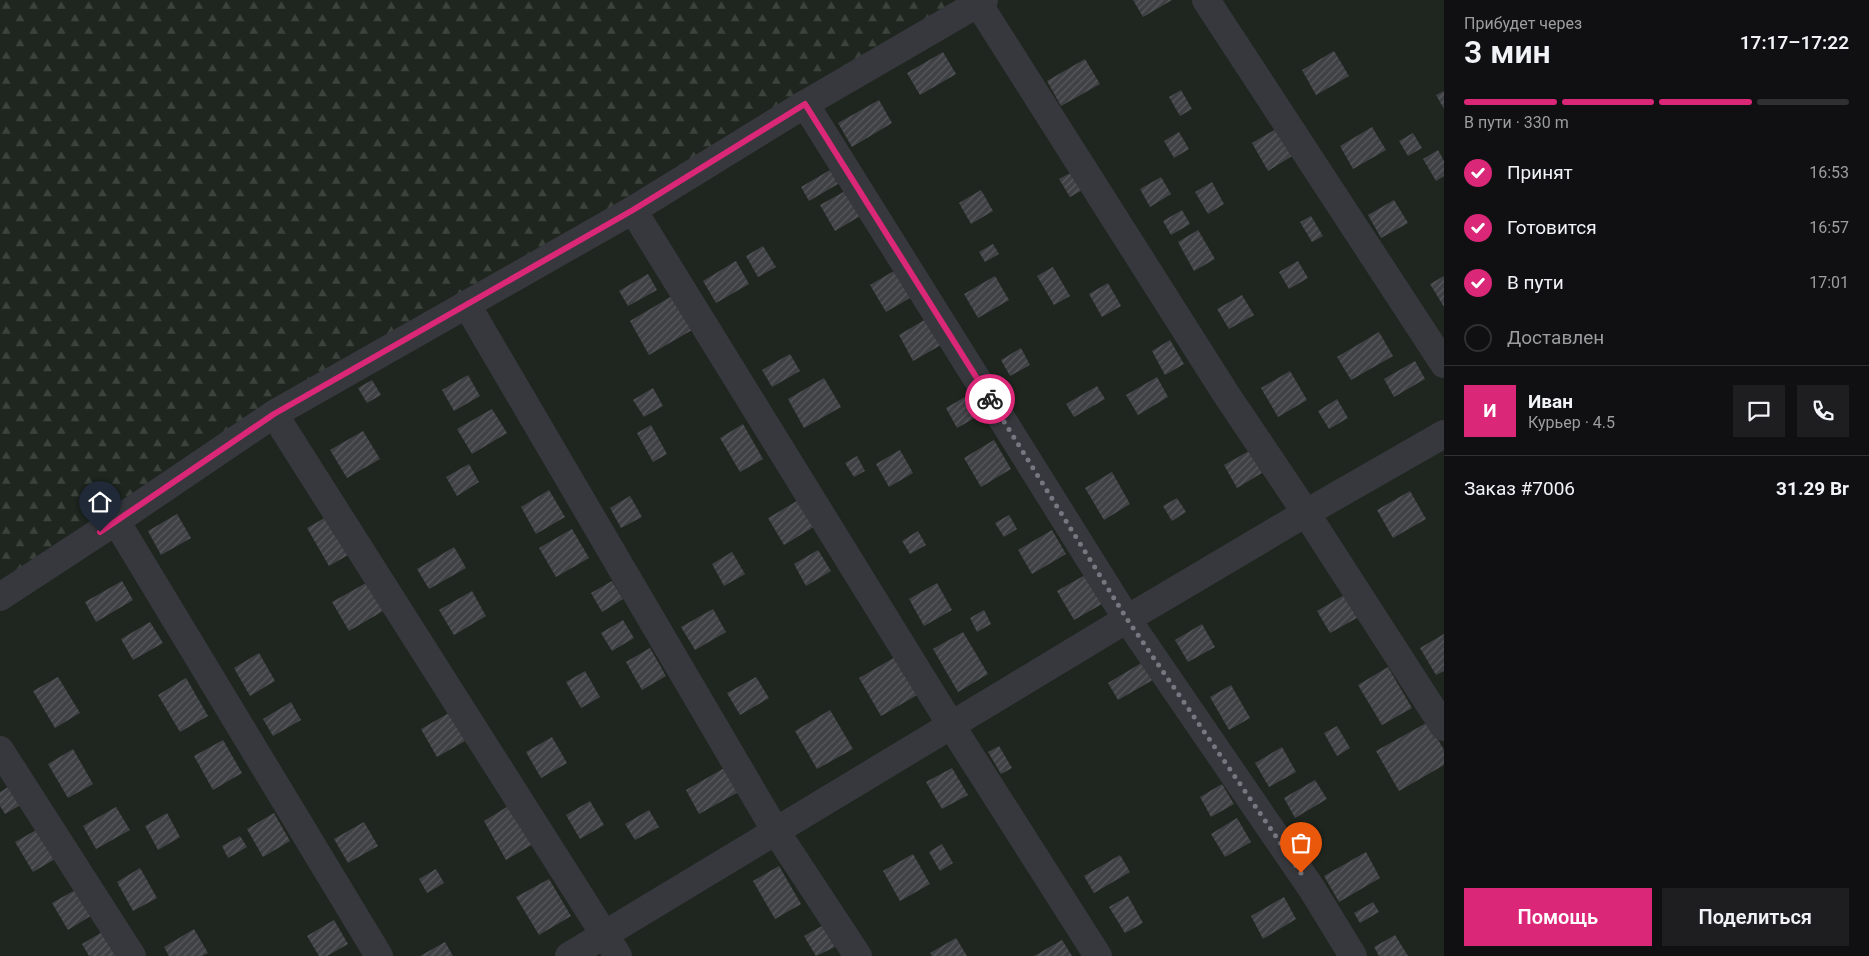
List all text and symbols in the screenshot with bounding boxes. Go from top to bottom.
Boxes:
text: Прибудет через [1464,14,1582,33]
text: 17:17–17:22 [1740,31,1849,54]
text: 3 мин [1464,33,1551,71]
text: В пути · 330 m [1464,113,1569,132]
icon: check [1464,159,1492,187]
text: Принят [1507,161,1573,184]
text: 16:53 [1809,163,1849,182]
icon: check [1464,214,1492,242]
text: Готовится [1507,216,1597,239]
text: 16:57 [1809,218,1849,237]
icon: check [1464,269,1492,297]
text: В пути [1507,271,1564,294]
text: 17:01 [1809,273,1849,292]
text: Доставлен [1507,326,1604,349]
courier [965,374,1015,424]
icon: bike [976,385,1004,413]
button: chat [1733,385,1785,437]
button: phone [1797,385,1849,437]
text: Иван [1528,390,1573,413]
text: И [1483,399,1497,422]
text: Курьер · 4.5 [1528,413,1615,432]
text: Заказ #7006 [1464,477,1575,500]
text: 31.29 Br [1776,477,1849,500]
pin [79,481,121,532]
icon: home [86,488,114,516]
pin [1280,822,1322,873]
icon: bag [1287,829,1315,857]
button: Помощь [1464,888,1652,946]
button: Поделиться [1662,888,1849,946]

